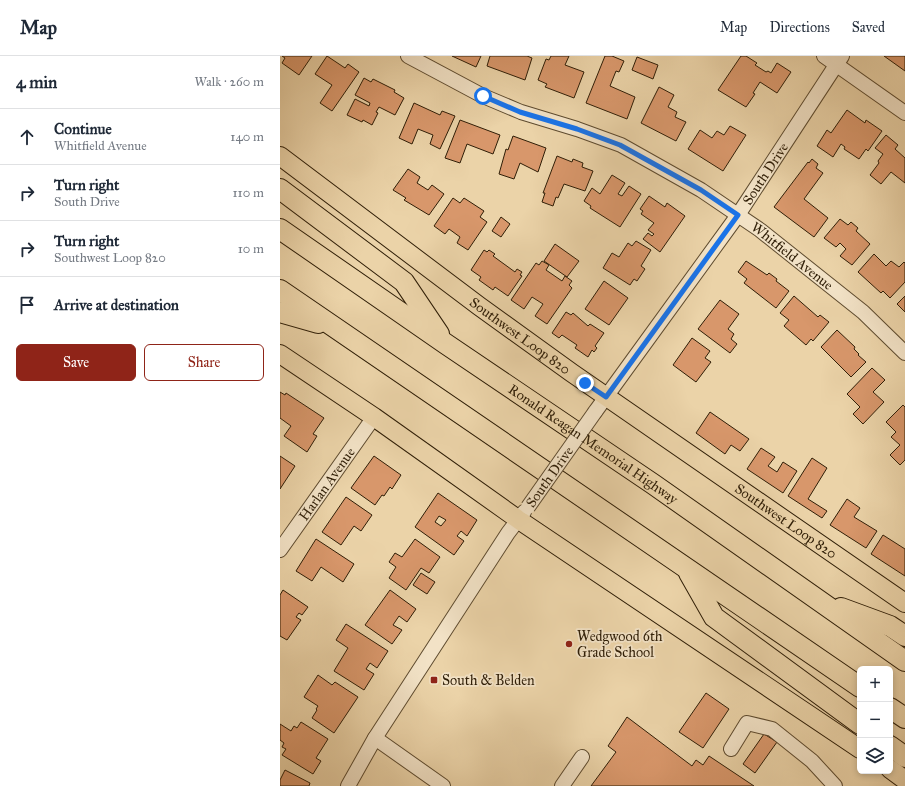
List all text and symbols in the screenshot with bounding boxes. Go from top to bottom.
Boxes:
text: Map [20,16,57,39]
text: Map [720,19,747,36]
text: Directions [769,19,830,36]
text: Saved [852,19,885,36]
text: 4 min [16,72,57,93]
text: Walk · 260 m [194,74,264,90]
route start [474,87,492,105]
text: Continue [54,120,112,138]
icon: ahead [16,126,38,148]
text: 140 m [230,129,264,145]
text: Whitfield Avenue [54,138,147,154]
street label: South Drive [739,139,792,208]
text: Turn right [54,176,119,194]
icon: right [16,182,38,204]
text: 110 m [232,185,264,201]
text: South Drive [54,194,120,210]
street label: Whitfield Avenue [748,218,837,294]
text: Turn right [54,232,119,250]
icon: right [16,238,38,260]
text: 10 m [238,241,264,257]
text: Southwest Loop 820 [54,250,166,266]
icon: arrive [16,294,38,316]
street label: Southwest Loop 820 [466,294,574,378]
text: Arrive at destination [54,296,179,314]
button: Save [16,344,136,381]
button: Share [144,344,264,381]
route end [576,374,594,392]
street label: Ronald Reagan Memorial Highway [505,380,682,508]
street label: South Drive [522,443,577,511]
street label: Harlan Avenue [295,444,358,524]
street label: Southwest Loop 820 [732,480,841,562]
place label: Wedgwood 6th Grade School [577,628,663,661]
marker: Wedgwood 6th Grade School [564,639,574,649]
map controls [857,666,893,774]
button: + [857,666,893,702]
place label: South & Belden [442,672,535,689]
marker: South & Belden [429,675,439,685]
button: − [857,702,893,738]
button: layers [857,738,893,774]

